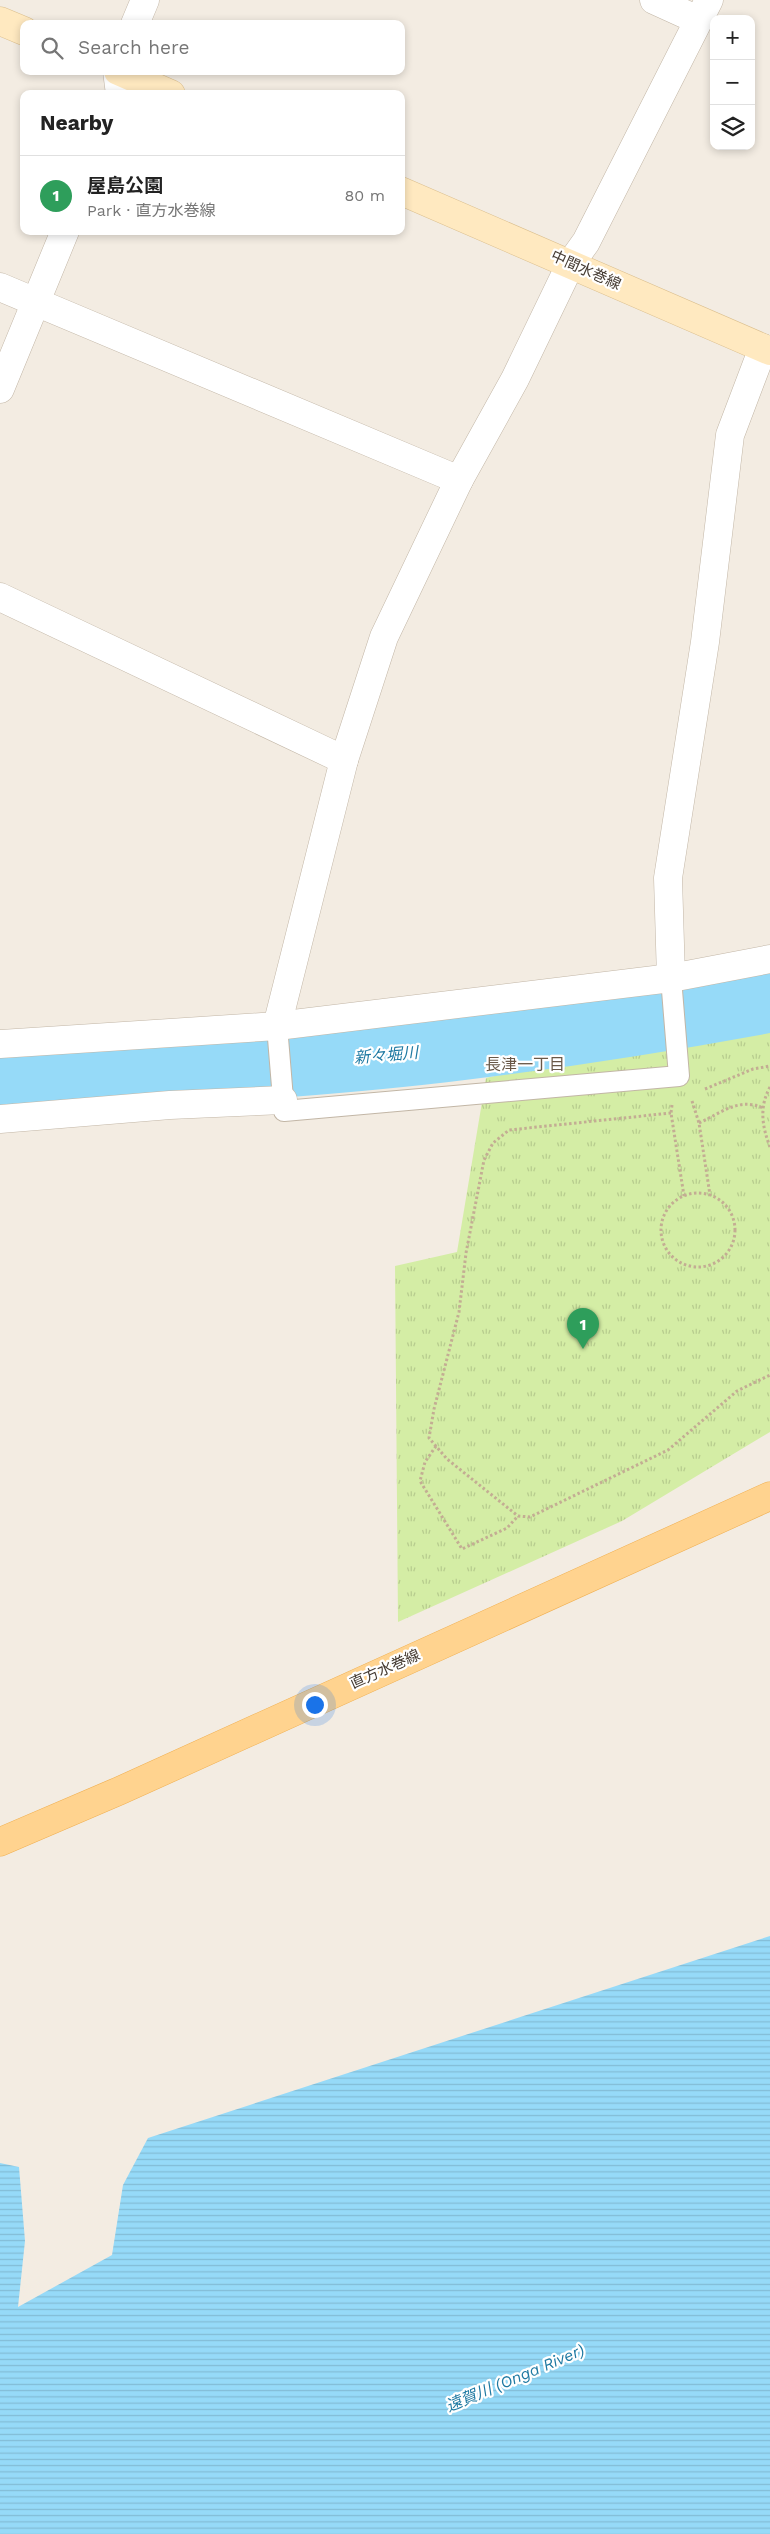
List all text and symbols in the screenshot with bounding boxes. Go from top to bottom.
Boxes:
map controls [710,15,755,150]
button: + [710,15,755,60]
search box [20,20,405,75]
icon: search [38,34,66,62]
text: Search here [78,36,189,59]
button: − [710,60,755,105]
button: layers [710,105,755,150]
text: Nearby [40,110,113,135]
text: 屋島公園 [87,174,163,197]
text: 1 [53,186,59,205]
text: 80 m [344,186,385,205]
text: Park · 直方水巻線 [87,201,216,220]
street label: 中間水巻線 [548,247,624,293]
water label: 新々堀川 [353,1043,421,1067]
district label: 長津一丁目 [485,1055,565,1074]
pin: 1 [567,1308,599,1349]
street label: 直方水巻線 [347,1646,423,1692]
your location [302,1692,328,1718]
water label: 遠賀川 (Onga River) [443,2340,587,2416]

